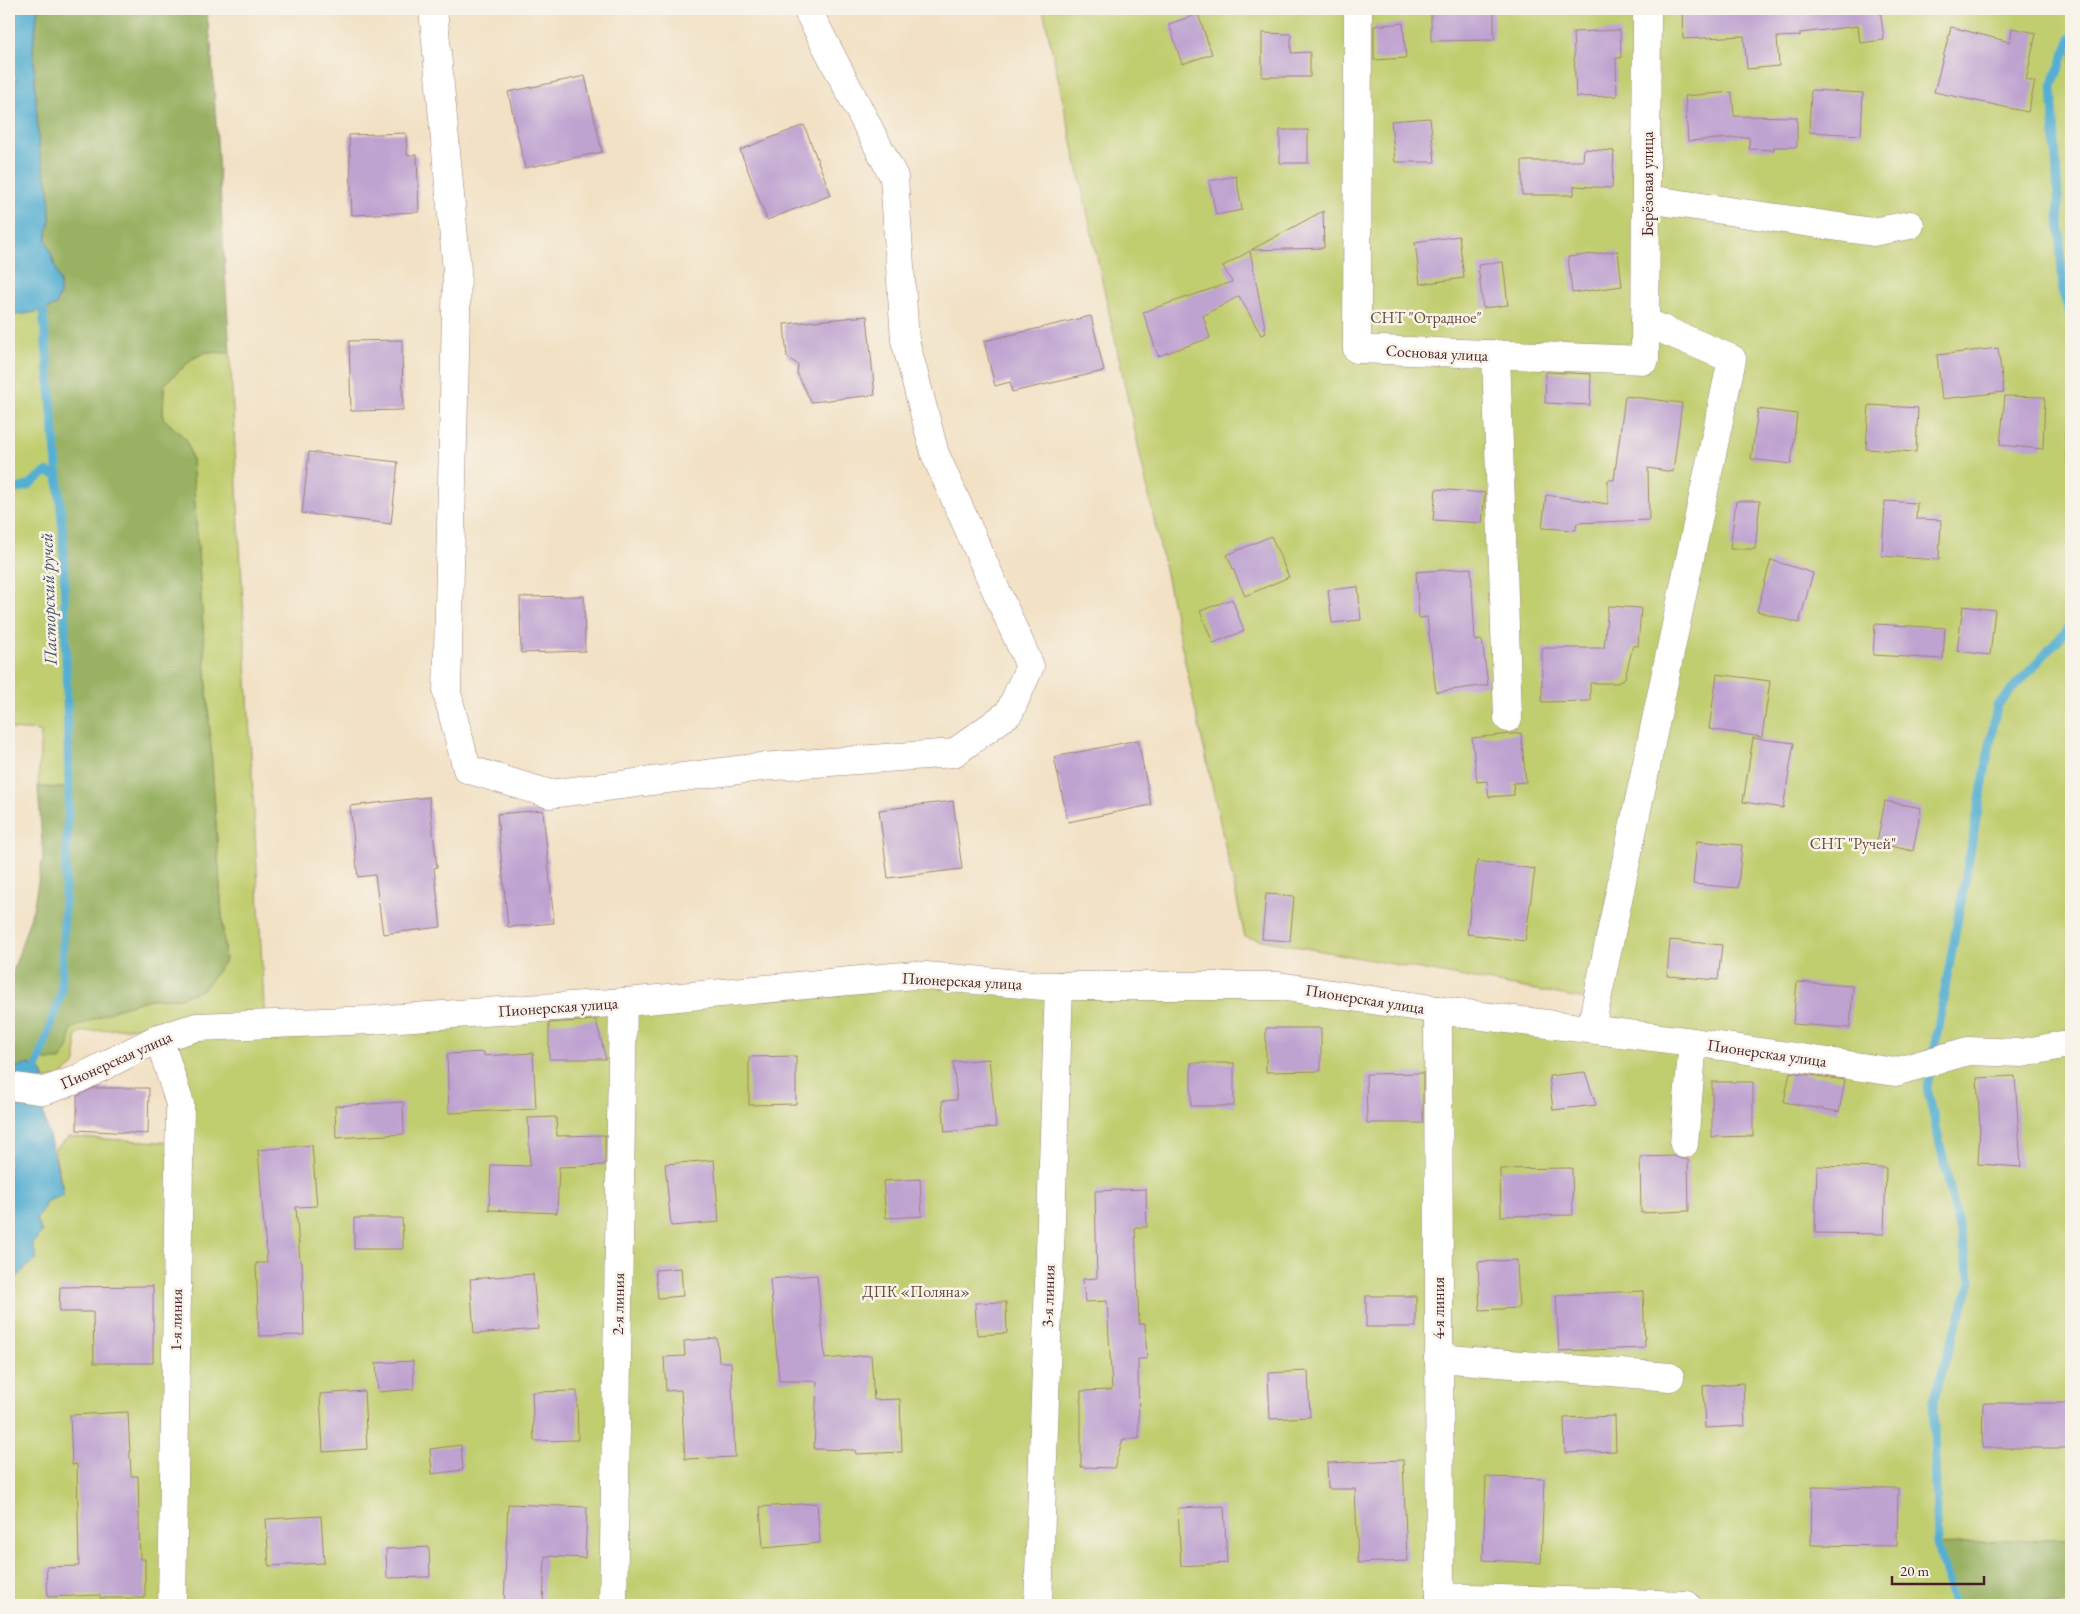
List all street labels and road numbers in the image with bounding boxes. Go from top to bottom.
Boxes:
street label: Берёзовая улица [1637,131,1658,237]
street label: Сосновая улица [1385,340,1489,366]
street label: Пионерская улица [901,967,1023,995]
street label: Пионерская улица [1304,979,1427,1019]
street label: Пионерская улица [497,992,619,1022]
street label: Пионерская улица [57,1026,176,1094]
street label: Пионерская улица [1706,1034,1829,1072]
street label: 3-я линия [1036,1264,1060,1328]
street label: 2-я линия [607,1273,629,1335]
street label: 4-я линия [1428,1277,1449,1339]
street label: 1-я линия [165,1289,187,1351]

